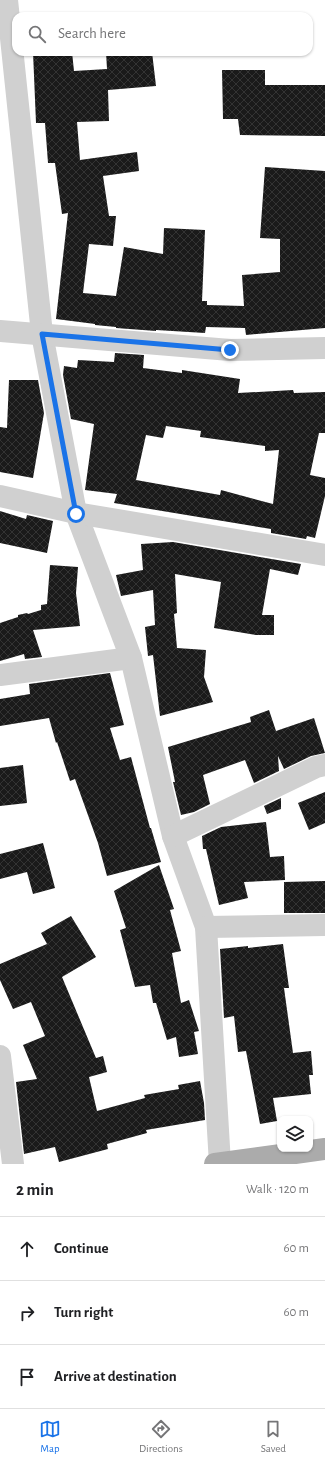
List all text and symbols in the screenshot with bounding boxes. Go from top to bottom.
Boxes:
search box [12,12,313,56]
icon: search [26,23,48,45]
text: Search here [58,26,126,41]
route end [221,341,239,359]
route start [67,505,85,523]
map controls [277,1116,313,1152]
button: layers [277,1116,313,1152]
text: 2 min [16,1181,54,1198]
text: Walk · 120 m [246,1183,309,1196]
icon: ahead [16,1238,38,1260]
text: Continue [54,1241,109,1256]
text: 60 m [283,1242,309,1255]
icon: right [16,1302,38,1324]
text: Turn right [54,1305,113,1320]
text: 60 m [283,1306,309,1319]
icon: arrive [16,1366,38,1388]
text: Arrive at destination [54,1369,177,1384]
tab: Map [39,1418,61,1455]
tab: Directions [139,1418,183,1455]
tab: Saved [261,1418,286,1455]

